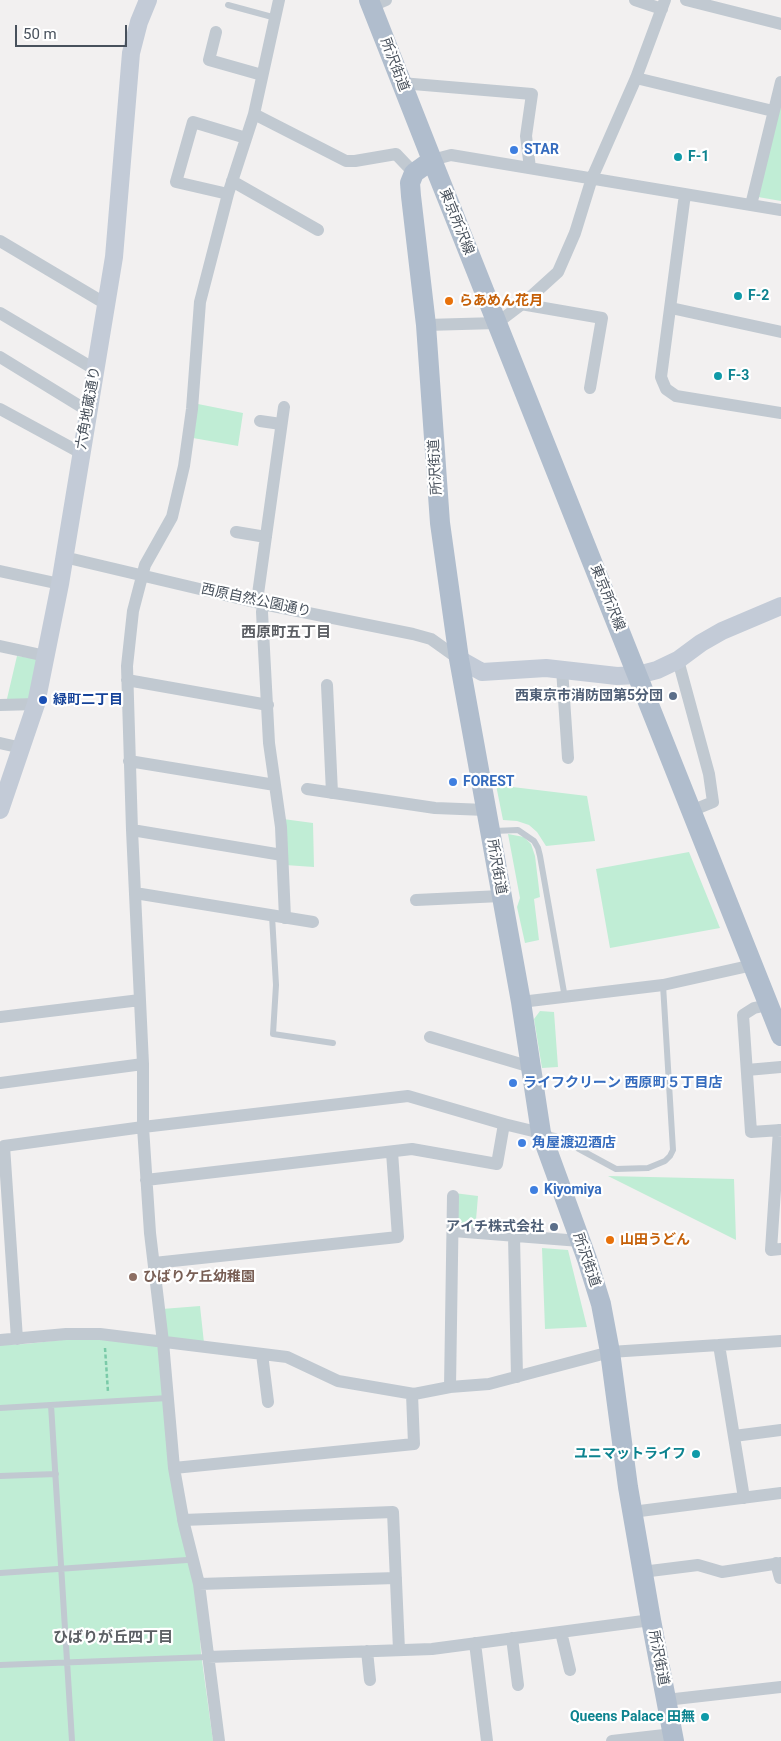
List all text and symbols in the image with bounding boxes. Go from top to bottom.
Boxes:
scale bar [18,15,130,47]
text: 50 m [23,25,57,43]
street label: 所沢街道 [376,36,412,94]
place label: STAR [524,142,559,158]
marker: STAR [508,144,520,156]
place label: F-1 [688,149,709,165]
marker: F-1 [672,151,684,163]
street label: 東京所沢線 [435,186,477,258]
place label: F-2 [748,288,769,304]
marker: F-2 [732,290,744,302]
place label: らあめん花月 [459,293,543,309]
marker: らあめん花月 [443,295,455,307]
street label: 六角地蔵通り [73,365,105,451]
place label: F-3 [728,368,749,384]
marker: F-3 [712,370,724,382]
street label: 所沢街道 [426,439,446,495]
street label: 東京所沢線 [586,562,628,634]
street label: 西原自然公園通り [199,581,313,621]
district label: 西原町五丁目 [241,624,331,642]
place label: 西東京市消防団第5分団 [515,688,663,704]
marker: 西東京市消防団第5分団 [667,690,679,702]
place label: 緑町二丁目 [53,692,123,708]
marker: 緑町二丁目 [37,694,49,706]
place label: FOREST [463,774,514,790]
marker: FOREST [447,776,459,788]
street label: 所沢街道 [483,838,509,896]
place label: ライフクリーン 西原町５丁目店 [523,1075,722,1091]
marker: ライフクリーン 西原町５丁目店 [507,1077,519,1089]
place label: 角屋渡辺酒店 [532,1135,616,1151]
marker: 角屋渡辺酒店 [516,1137,528,1149]
place label: Kiyomiya [544,1182,602,1198]
marker: Kiyomiya [528,1184,540,1196]
place label: アイチ株式会社 [446,1219,544,1235]
marker: アイチ株式会社 [548,1221,560,1233]
street label: 所沢街道 [569,1231,603,1289]
place label: 山田うどん [620,1232,690,1248]
marker: 山田うどん [604,1234,616,1246]
place label: ひばりケ丘幼稚園 [143,1269,255,1285]
marker: ひばりケ丘幼稚園 [127,1271,139,1283]
place label: ユニマットライフ [574,1446,686,1462]
marker: ユニマットライフ [690,1448,702,1460]
district label: ひばりが丘四丁目 [53,1629,173,1647]
street label: 所沢街道 [644,1629,672,1687]
place label: Queens Palace 田無 [570,1709,695,1725]
marker: Queens Palace 田無 [699,1711,711,1723]

